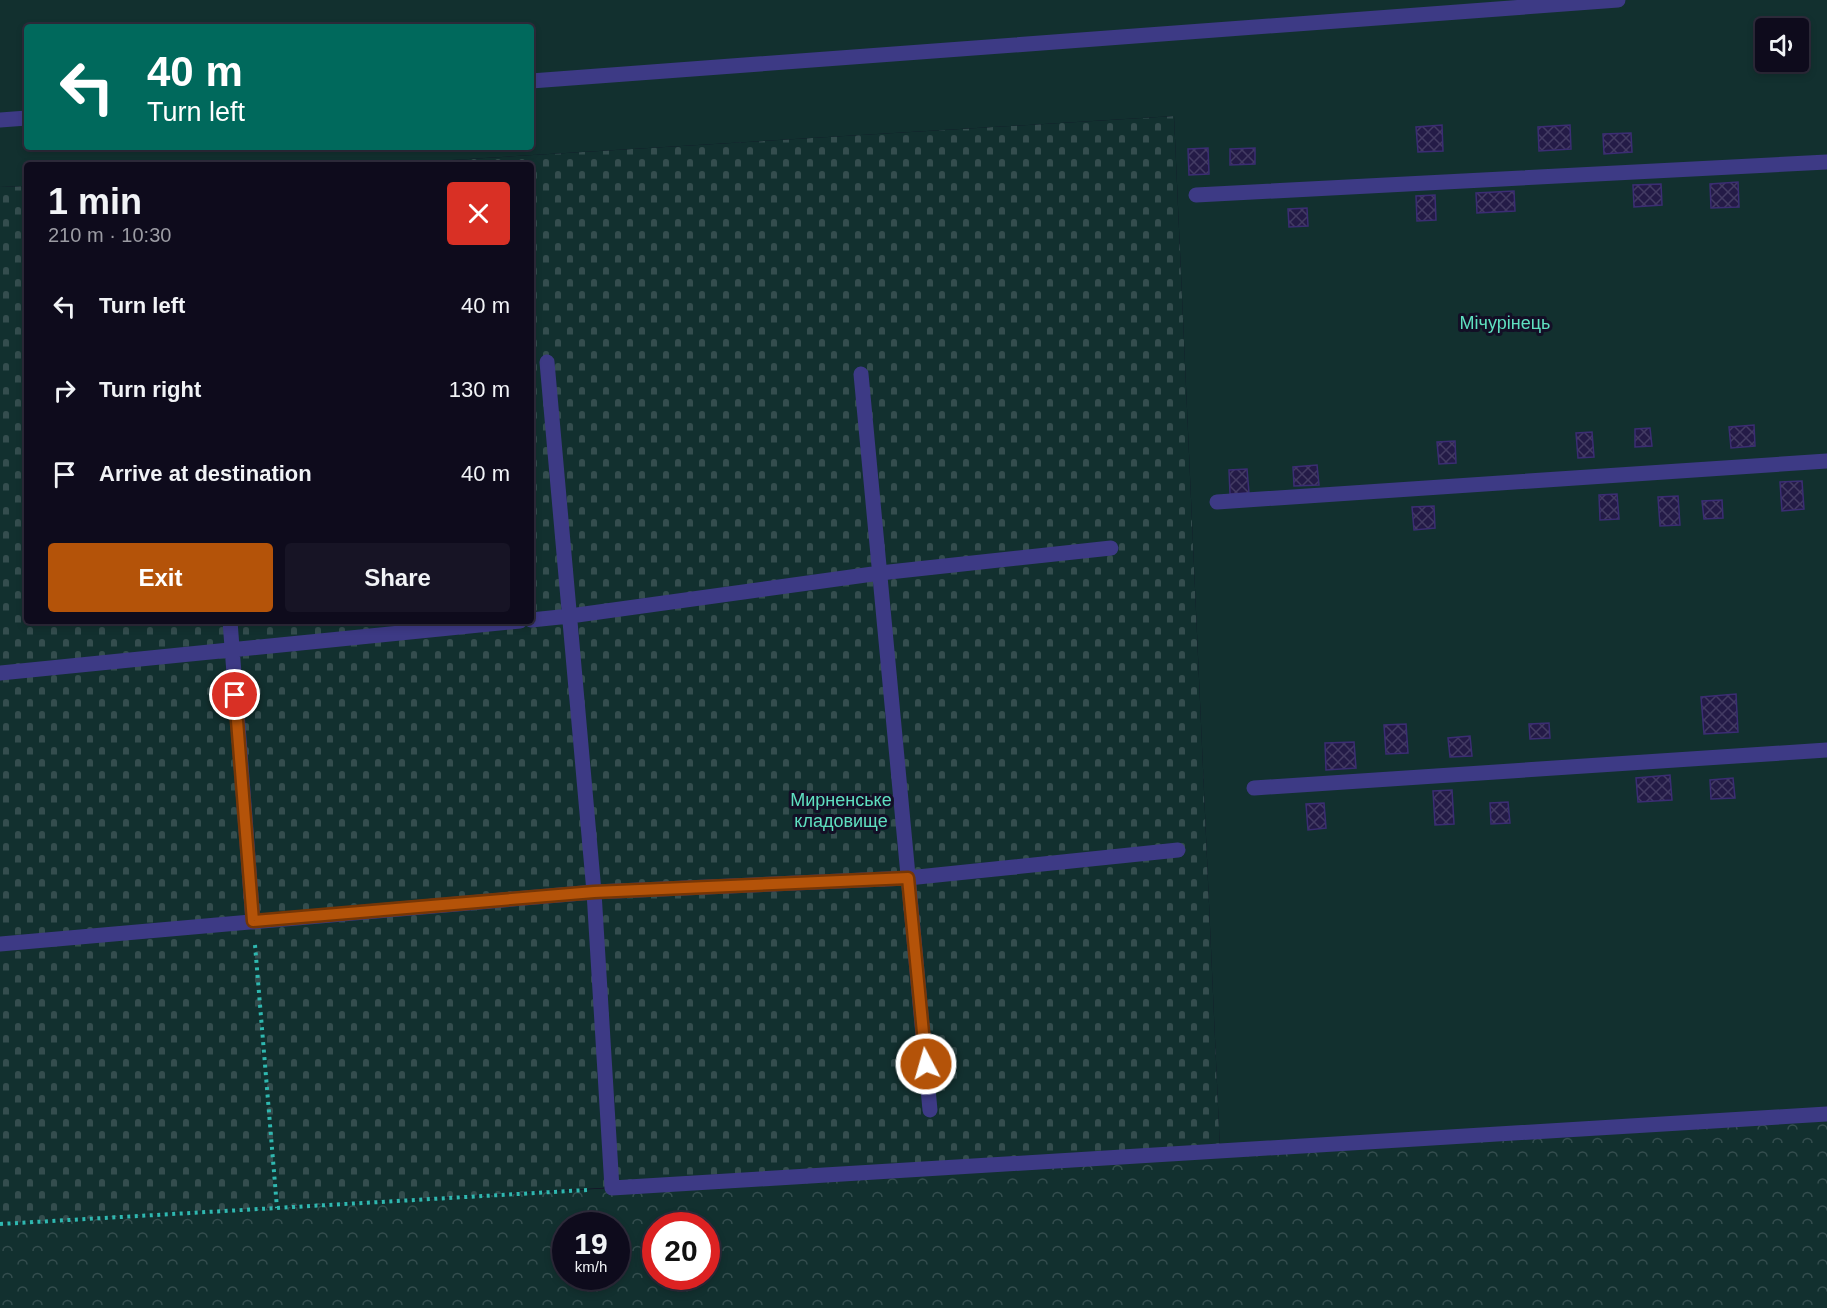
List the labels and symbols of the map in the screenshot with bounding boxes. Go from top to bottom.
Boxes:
park label: Мічурінець [1460,313,1550,333]
pin [209,669,260,720]
park label: Мирненське кладовище [790,790,892,831]
position arrow [894,1032,958,1096]
speed limit sign: 20 [642,1212,720,1290]

